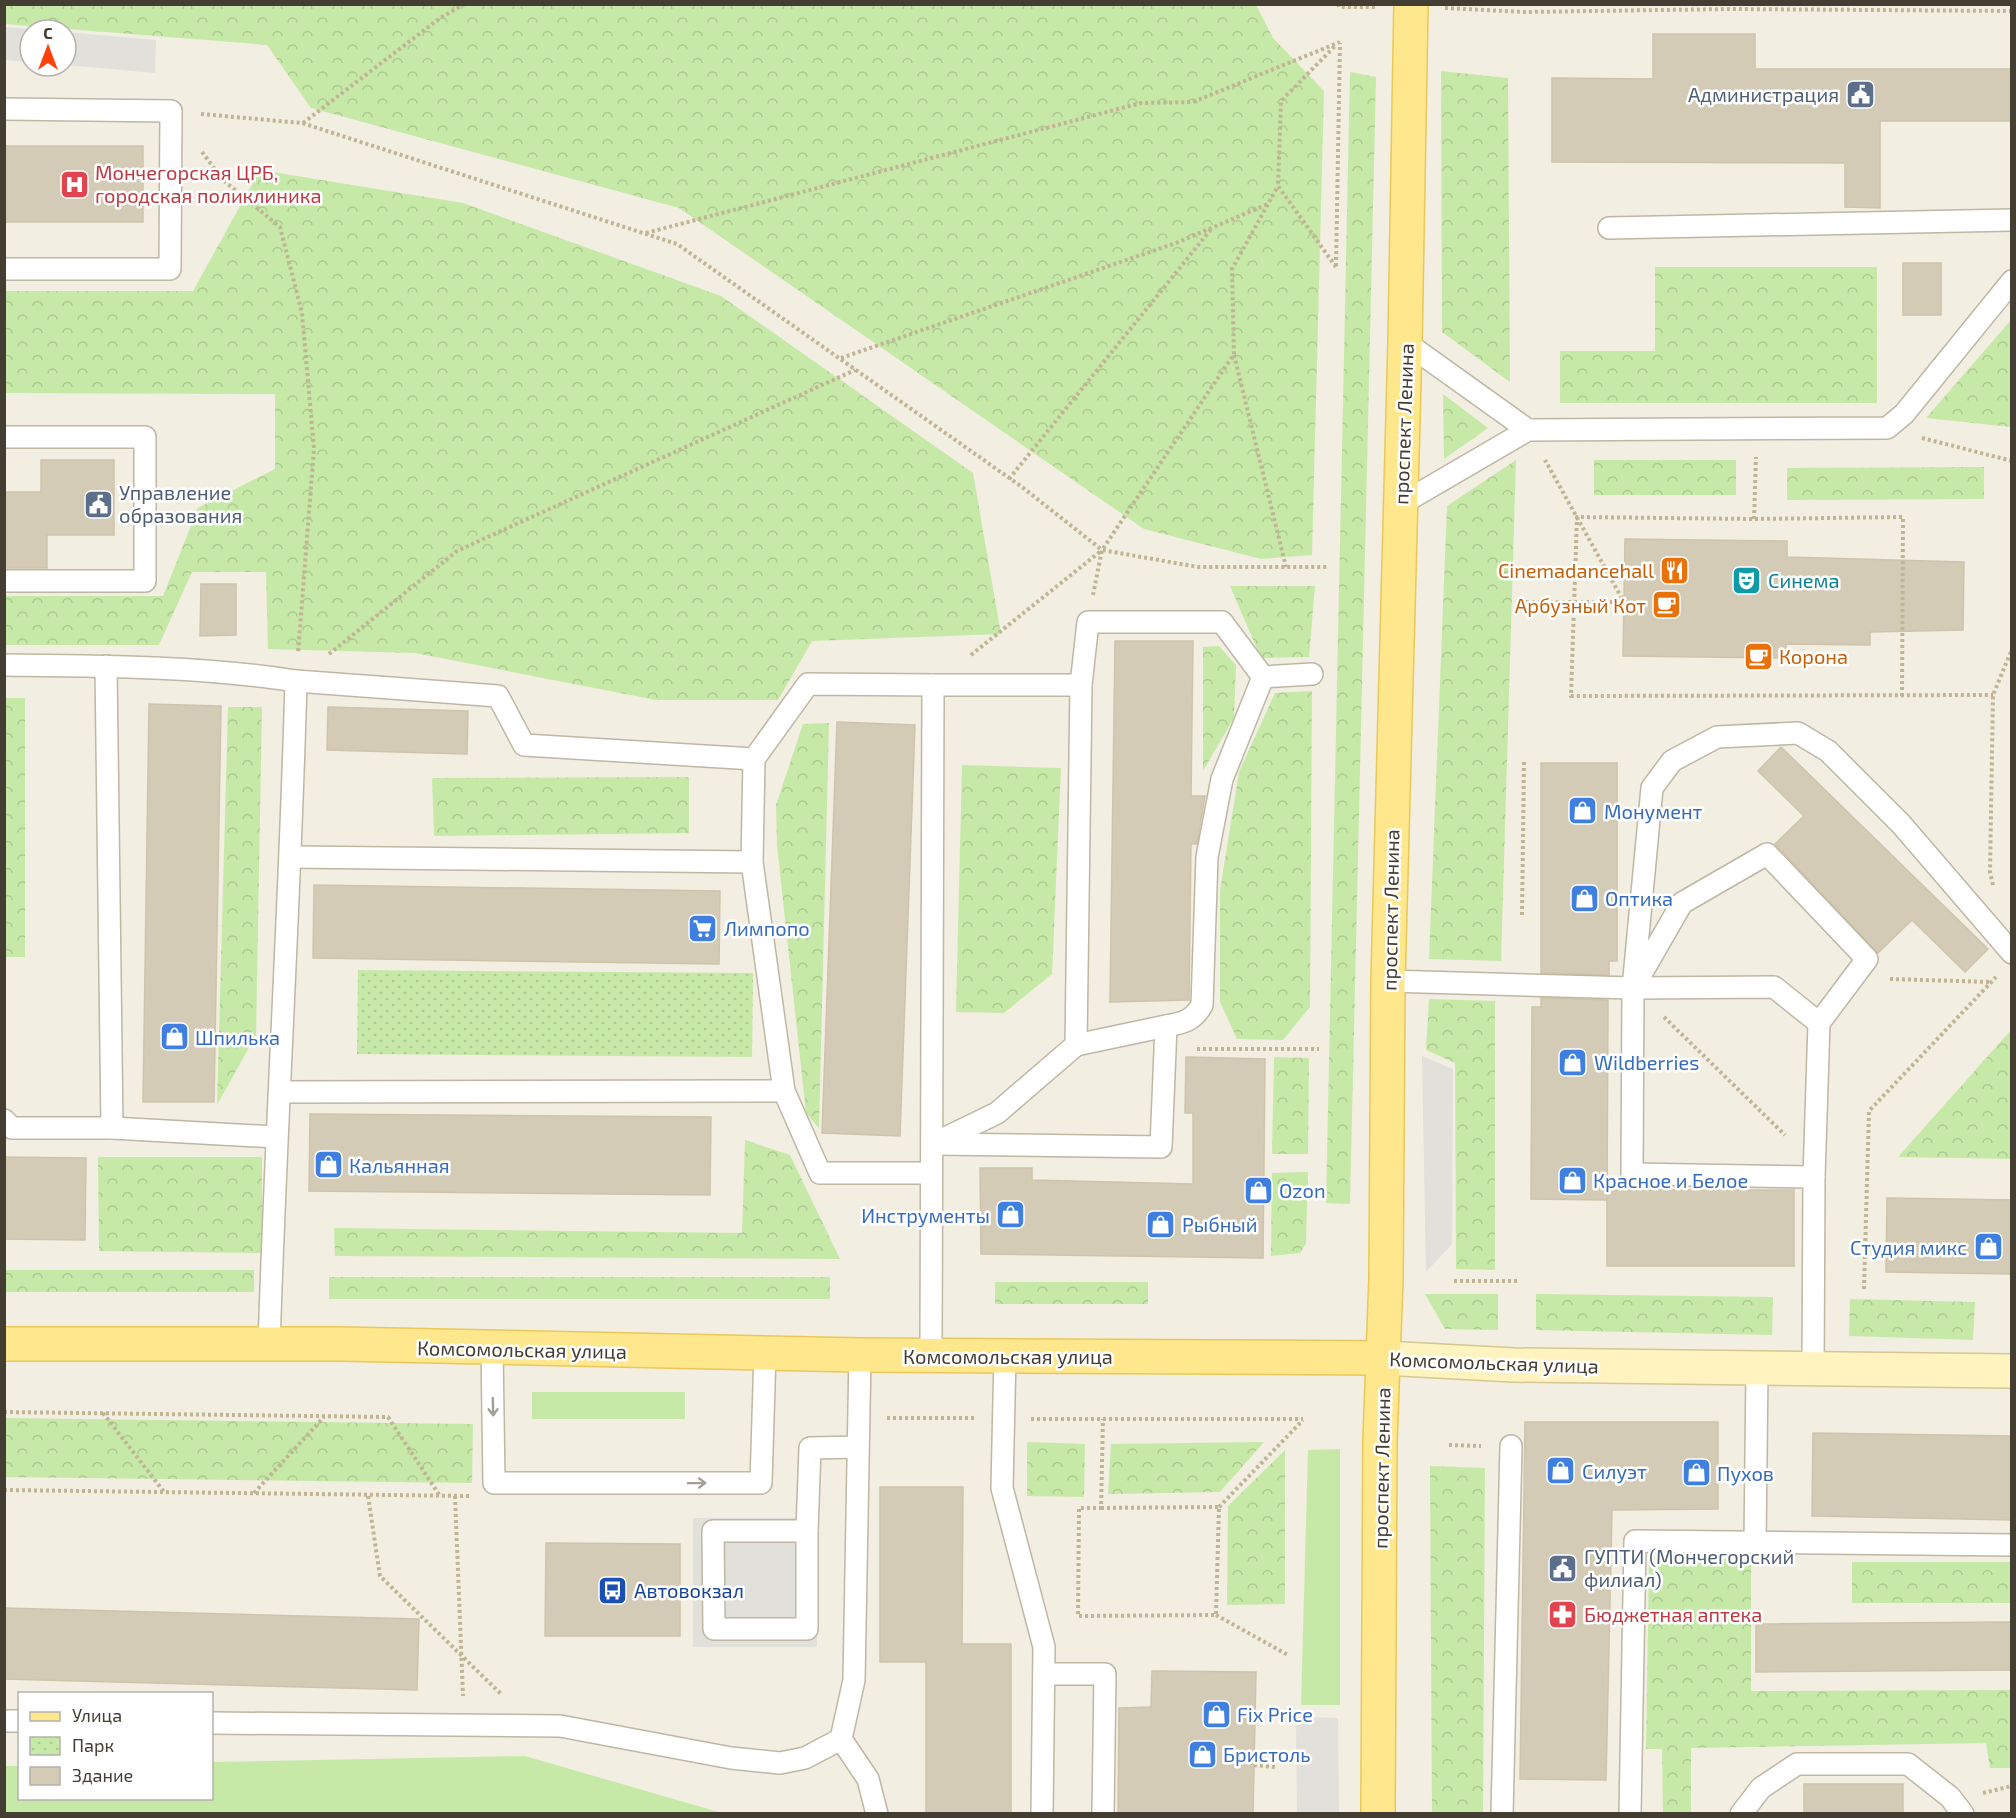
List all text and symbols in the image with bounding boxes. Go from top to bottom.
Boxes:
north arrow [18,18,78,78]
text: С [43,23,53,42]
public building icon: Администрация [1844,78,1876,110]
place label: Администрация [1688,82,1839,106]
place label: Мончегорская ЦРБ, городская поликлиника [95,160,321,207]
hospital icon: Мончегорская ЦРБ, городская поликлиника [58,168,90,200]
street label: проспект Ленина [1388,343,1418,505]
place label: Управление образования [119,480,242,527]
public building icon: Управление образования [82,488,114,520]
restaurant icon: Cinemadancehall [1659,554,1691,586]
place label: Cinemadancehall [1498,558,1654,582]
theatre icon: Синема [1731,564,1763,596]
place label: Синема [1768,568,1840,592]
cafe icon: Арбузный Кот [1651,589,1683,621]
place label: Арбузный Кот [1515,593,1646,618]
cafe icon: Корона [1742,640,1774,672]
place label: Корона [1779,644,1848,668]
shop icon: Монумент [1567,795,1599,827]
place label: Монумент [1604,799,1703,824]
street label: проспект Ленина [1377,829,1403,991]
shop icon: Оптика [1568,882,1600,914]
place label: Оптика [1605,886,1673,910]
supermarket icon: Лимпопо [687,912,719,944]
place label: Лимпопо [724,916,810,940]
shop icon: Шпилька [158,1021,190,1053]
place label: Шпилька [195,1025,280,1049]
shop icon: Wildberries [1557,1046,1589,1078]
place label: Wildberries [1594,1050,1699,1074]
shop icon: Кальянная [312,1149,344,1181]
place label: Кальянная [349,1153,450,1177]
shop icon: Красное и Белое [1556,1164,1588,1196]
place label: Красное и Белое [1593,1168,1748,1192]
shop icon: Ozon [1242,1174,1274,1206]
place label: Ozon [1279,1178,1326,1202]
shop icon: Инструменты [995,1199,1027,1231]
place label: Инструменты [861,1203,990,1228]
shop icon: Рыбный [1145,1208,1177,1240]
place label: Рыбный [1182,1212,1258,1236]
shop icon: Студия микс [1972,1231,2004,1263]
place label: Студия микс [1850,1235,1967,1260]
street label: Комсомольская улица [417,1335,627,1364]
street label: Комсомольская улица [903,1344,1113,1369]
street label: Комсомольская улица [1389,1346,1599,1379]
street label: проспект Ленина [1368,1387,1394,1549]
one-way arrow [487,1397,499,1417]
shop icon: Силуэт [1545,1455,1577,1487]
shop icon: Пухов [1680,1457,1712,1489]
place label: Силуэт [1582,1459,1647,1484]
place label: Пухов [1717,1461,1774,1486]
one-way arrow [686,1478,706,1489]
place label: ГУПТИ (Мончегорский филиал) [1584,1544,1794,1591]
public building icon: ГУПТИ (Мончегорский филиал) [1547,1552,1579,1584]
bus stop icon: Автовокзал [597,1574,629,1606]
place label: Автовокзал [634,1578,744,1602]
pharmacy icon: Бюджетная аптека [1547,1598,1579,1630]
place label: Бюджетная аптека [1584,1602,1762,1626]
legend [18,1692,213,1800]
shop icon: Fix Price [1200,1698,1232,1730]
place label: Fix Price [1237,1702,1313,1726]
text: Улица [72,1704,122,1726]
text: Парк [72,1734,114,1756]
shop icon: Бристоль [1186,1738,1218,1770]
place label: Бристоль [1223,1742,1311,1766]
text: Здание [72,1764,133,1786]

